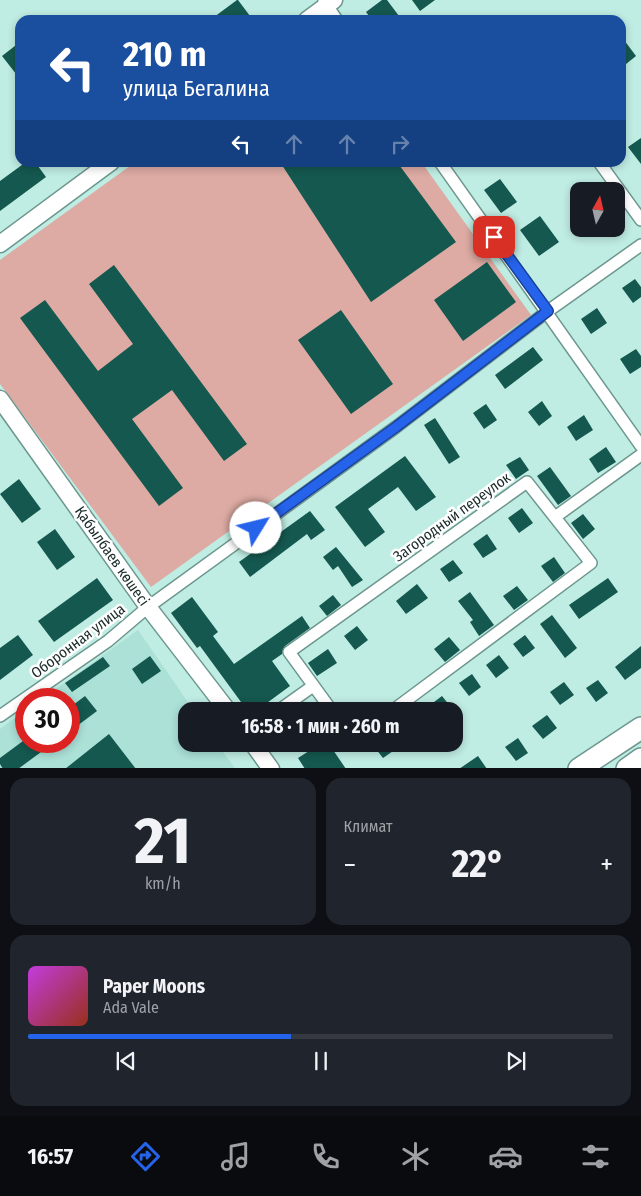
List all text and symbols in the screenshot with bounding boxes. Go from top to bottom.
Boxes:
text: 210 m [123,33,207,75]
icon: left [40,35,105,100]
text: улица Бегалина [123,75,270,102]
icon: left [227,130,255,158]
icon: ahead [280,130,308,158]
icon: ahead [333,130,361,158]
icon: right [386,130,414,158]
north arrow [570,182,625,238]
map controls [570,182,625,237]
pin [473,216,515,258]
icon: arrive [480,223,508,251]
street label: Загородный переулок [390,468,514,566]
position arrow [229,501,281,553]
street label: Қабылбаев көшесі [71,503,153,609]
street label: Оборонная улица [28,600,128,682]
speed limit sign: 30 [15,688,80,753]
text: 16:58 · 1 мин · 260 m [242,715,399,738]
text: 21 [135,802,191,880]
text: Климат [344,817,393,836]
text: 22° [452,841,505,887]
text: − [344,848,356,881]
text: + [600,848,613,881]
text: km/h [145,874,181,893]
text: Paper Moons [103,975,205,998]
text: Ada Vale [103,998,159,1017]
icon: previous [112,1047,140,1075]
icon: pause [307,1047,335,1075]
icon: next [502,1047,530,1075]
icon: directions [128,1139,163,1174]
icon: music [218,1139,253,1174]
icon: phone [308,1139,343,1174]
icon: climate [398,1139,433,1174]
icon: car [488,1139,523,1174]
icon: filters [578,1139,613,1174]
text: 16:57 [28,1143,73,1170]

